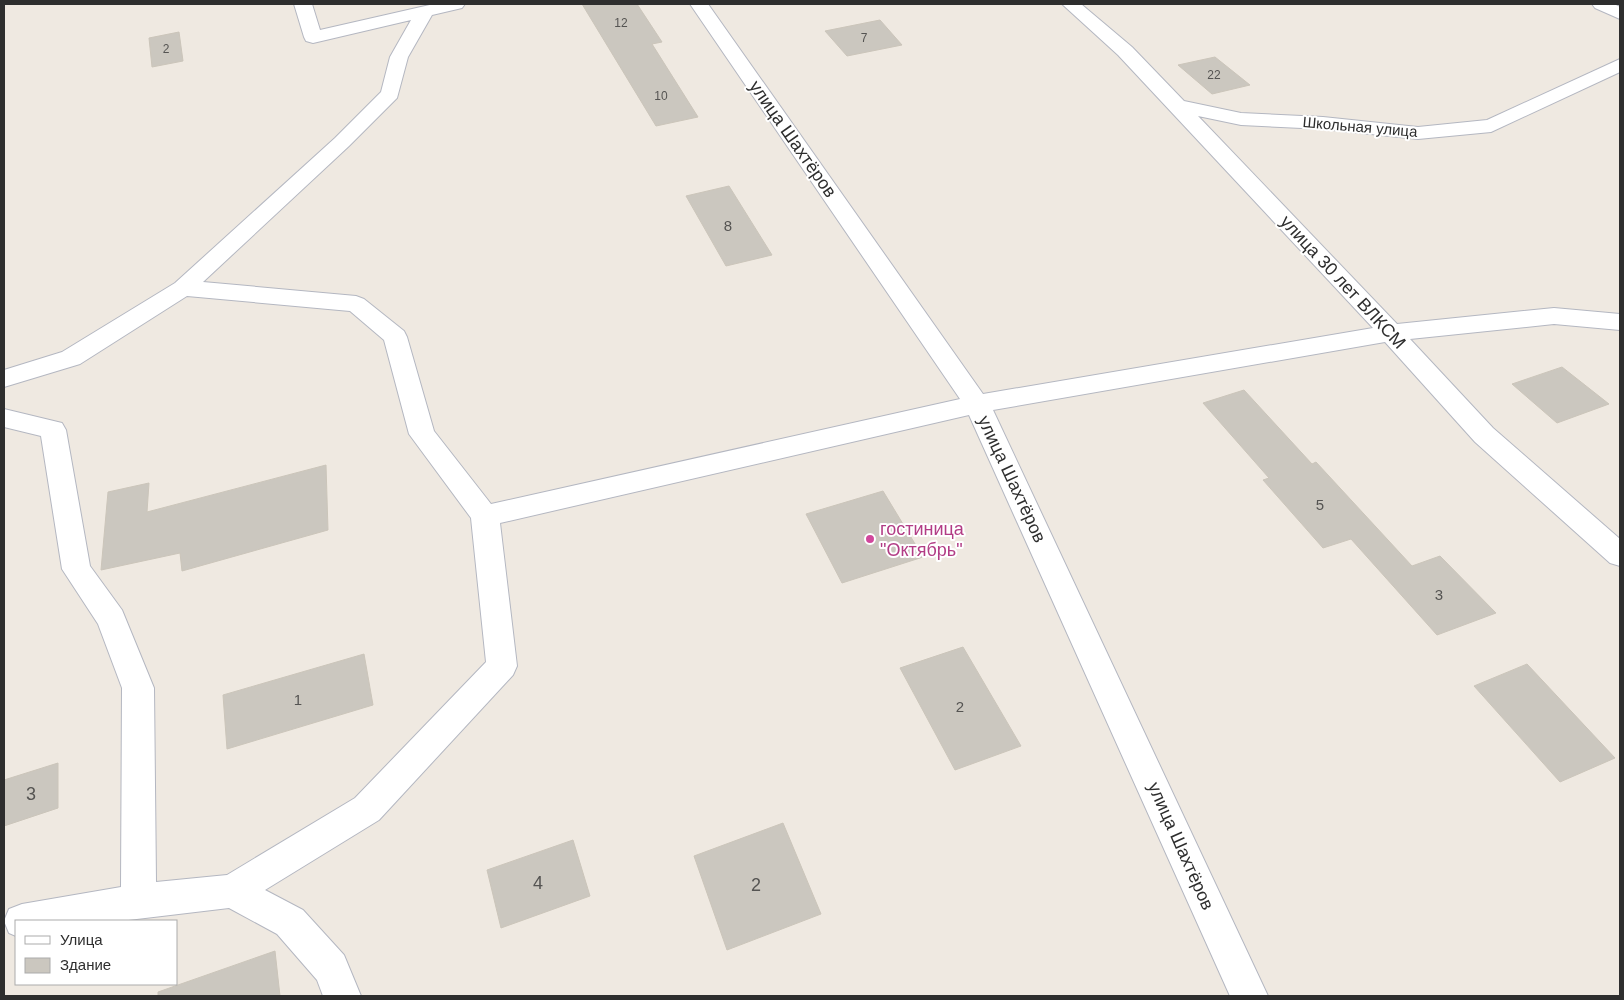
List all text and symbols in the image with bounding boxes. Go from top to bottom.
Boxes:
house number: 12 [614,16,628,30]
house number: 7 [861,31,868,45]
house number: 2 [163,42,170,56]
house number: 22 [1207,68,1221,82]
street label: улица Шахтёров [745,77,841,201]
house number: 10 [654,89,668,103]
street label: Школьная улица [1302,113,1419,140]
street label: улица 30 лет ВЛКСМ [1276,211,1410,353]
house number: 8 [724,217,732,234]
street label: улица Шахтёров [974,412,1050,546]
house number: 5 [1316,496,1324,513]
place label: гостиница "Октябрь" [880,519,965,560]
marker: гостиница "Октябрь" [864,533,876,545]
house number: 3 [1435,586,1443,603]
house number: 1 [294,691,302,708]
house number: 2 [956,698,964,715]
street label: улица Шахтёров [1144,779,1218,913]
house number: 3 [26,784,36,804]
house number: 4 [533,873,543,893]
house number: 2 [751,875,761,895]
legend [15,920,178,985]
text: Улица [60,931,103,948]
text: Здание [60,956,111,973]

